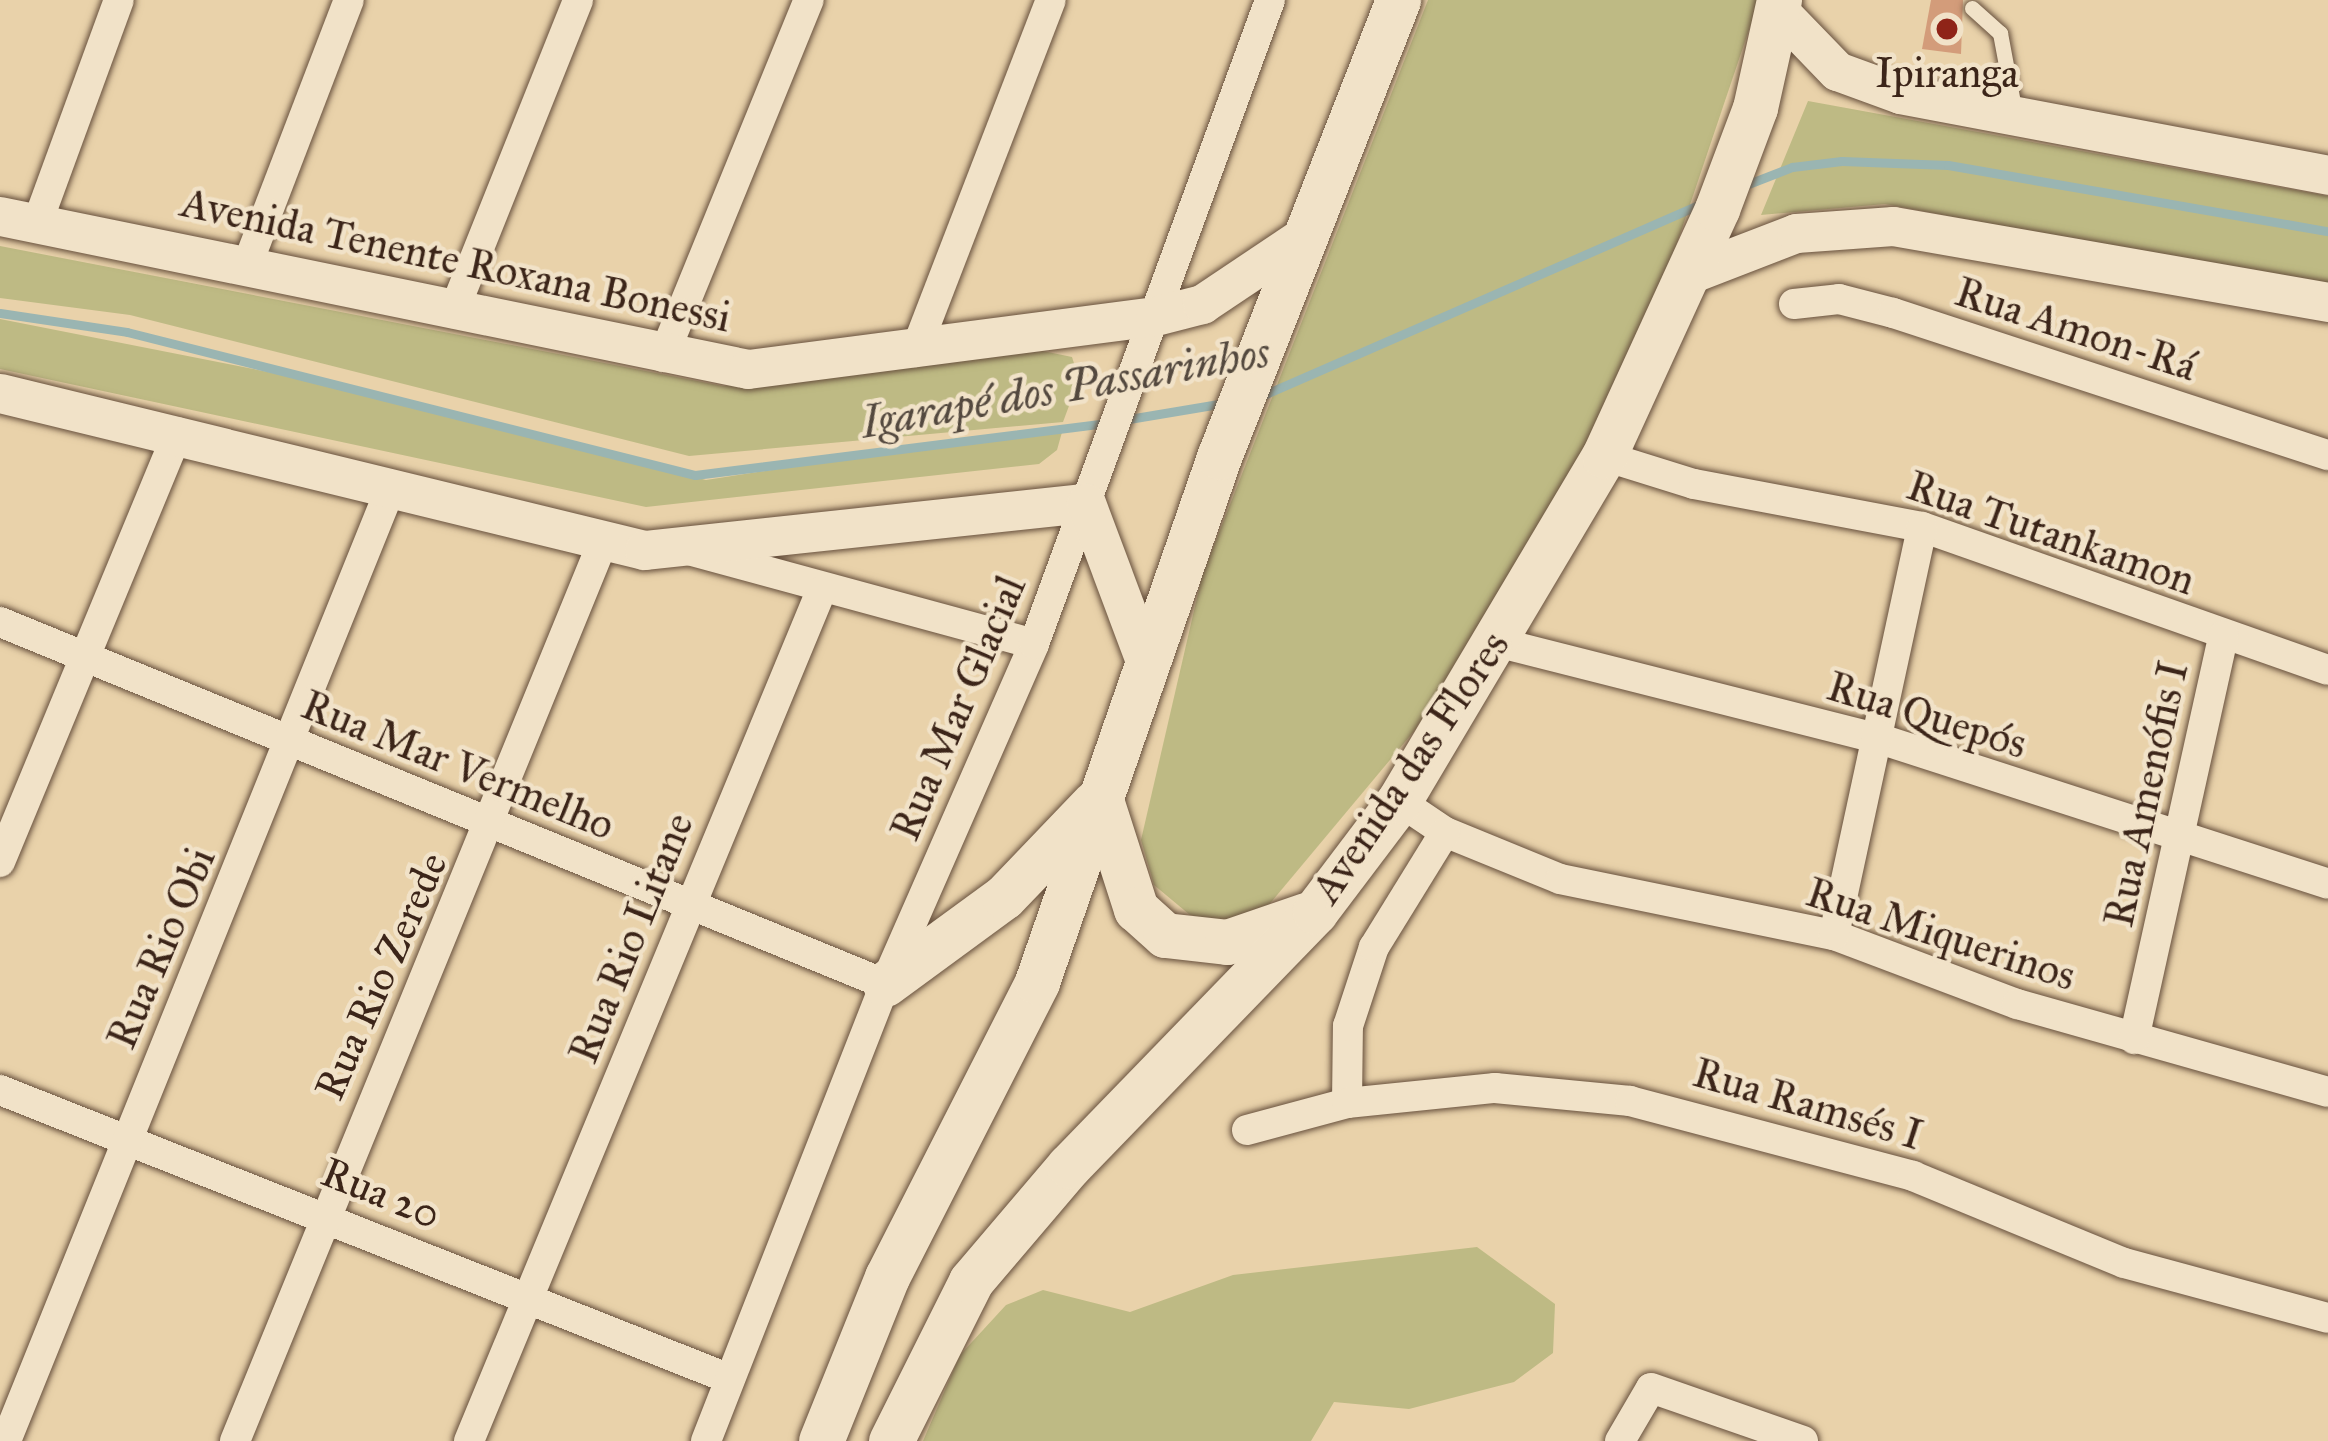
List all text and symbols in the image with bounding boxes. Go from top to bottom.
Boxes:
marker: Ipiranga [1934,16,1960,42]
place label: Ipiranga [1875,48,2019,98]
street label: Avenida Tenente Roxana Bonessi [177,177,735,343]
street label: Rua Amon-Rá [1949,266,2203,392]
water label: Igarapé dos Passarinhos [857,324,1273,450]
street label: Rua Tutankamon [1901,460,2201,606]
street label: Rua Mar Glacial [880,568,1036,848]
street label: Avenida das Flores [1300,621,1520,913]
street label: Rua Amenófis I [2093,657,2199,931]
street label: Rua Quepós [1821,661,2033,769]
street label: Rua Mar Vermelho [295,679,621,851]
street label: Rua Rio Litane [558,806,704,1070]
street label: Rua Rio Obi [96,840,226,1056]
street label: Rua Rio Zerede [304,845,458,1107]
street label: Rua Miquerinos [1800,867,2082,1001]
street label: Rua Ramsés I [1688,1047,1928,1161]
street label: Rua 20 [314,1147,448,1239]

